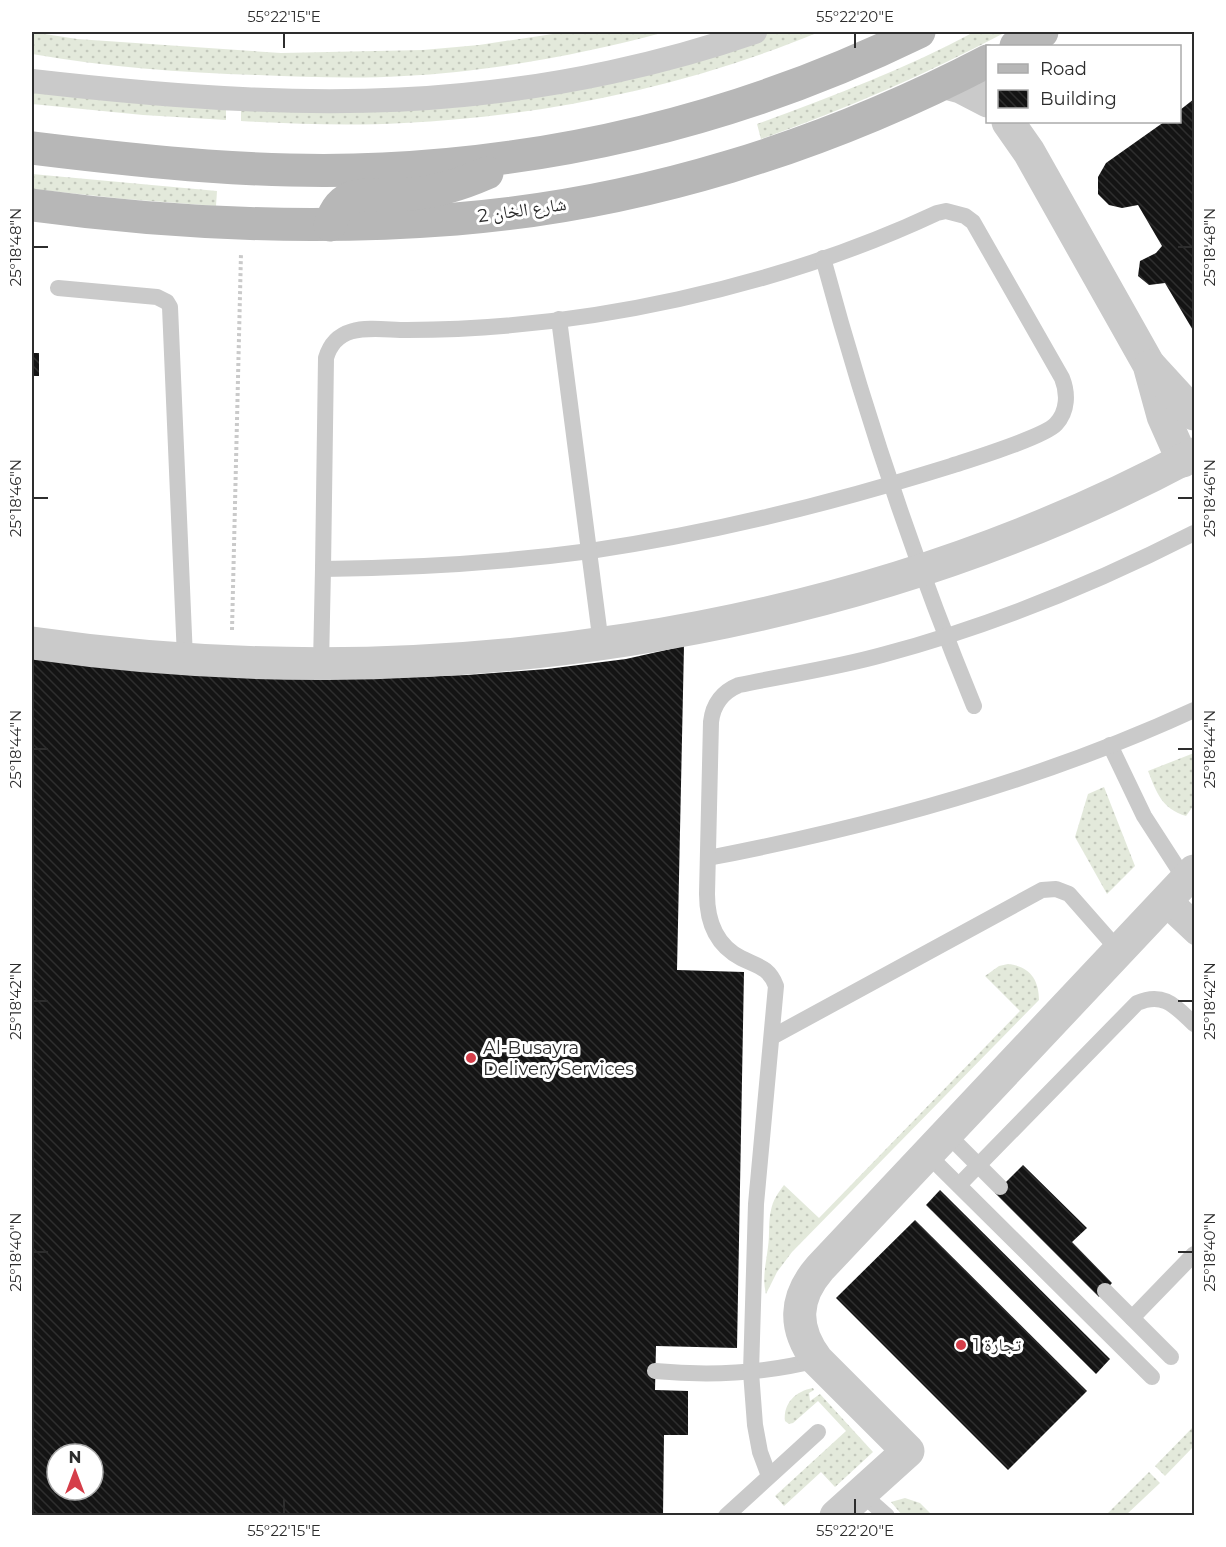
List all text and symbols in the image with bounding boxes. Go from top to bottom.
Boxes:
text: 55°22'15"E [247,7,321,26]
text: 55°22'20"E [816,7,894,26]
legend [986,45,1181,123]
text: Road [1040,58,1087,80]
text: Building [1040,88,1117,110]
street label: شارع الخان 2 [476,193,568,227]
text: 25°18'48"N [6,208,25,286]
text: 25°18'48"N [1200,208,1219,286]
text: 25°18'46"N [6,459,25,537]
text: 25°18'46"N [1200,459,1219,537]
text: 25°18'44"N [6,710,25,788]
text: 25°18'44"N [1200,710,1219,788]
text: 25°18'42"N [6,962,25,1040]
text: 25°18'42"N [1200,962,1219,1040]
place label: Al-Busayra Delivery Services [483,1037,634,1080]
marker: Al-Busayra Delivery Services [464,1051,478,1065]
text: 25°18'40"N [6,1213,25,1291]
text: 25°18'40"N [1200,1213,1219,1291]
place label: تجارة 1 [973,1334,1021,1356]
marker: تجارة 1 [954,1338,968,1352]
north arrow [45,1442,105,1502]
text: N [69,1448,81,1467]
text: 55°22'15"E [247,1521,321,1540]
text: 55°22'20"E [816,1521,894,1540]

